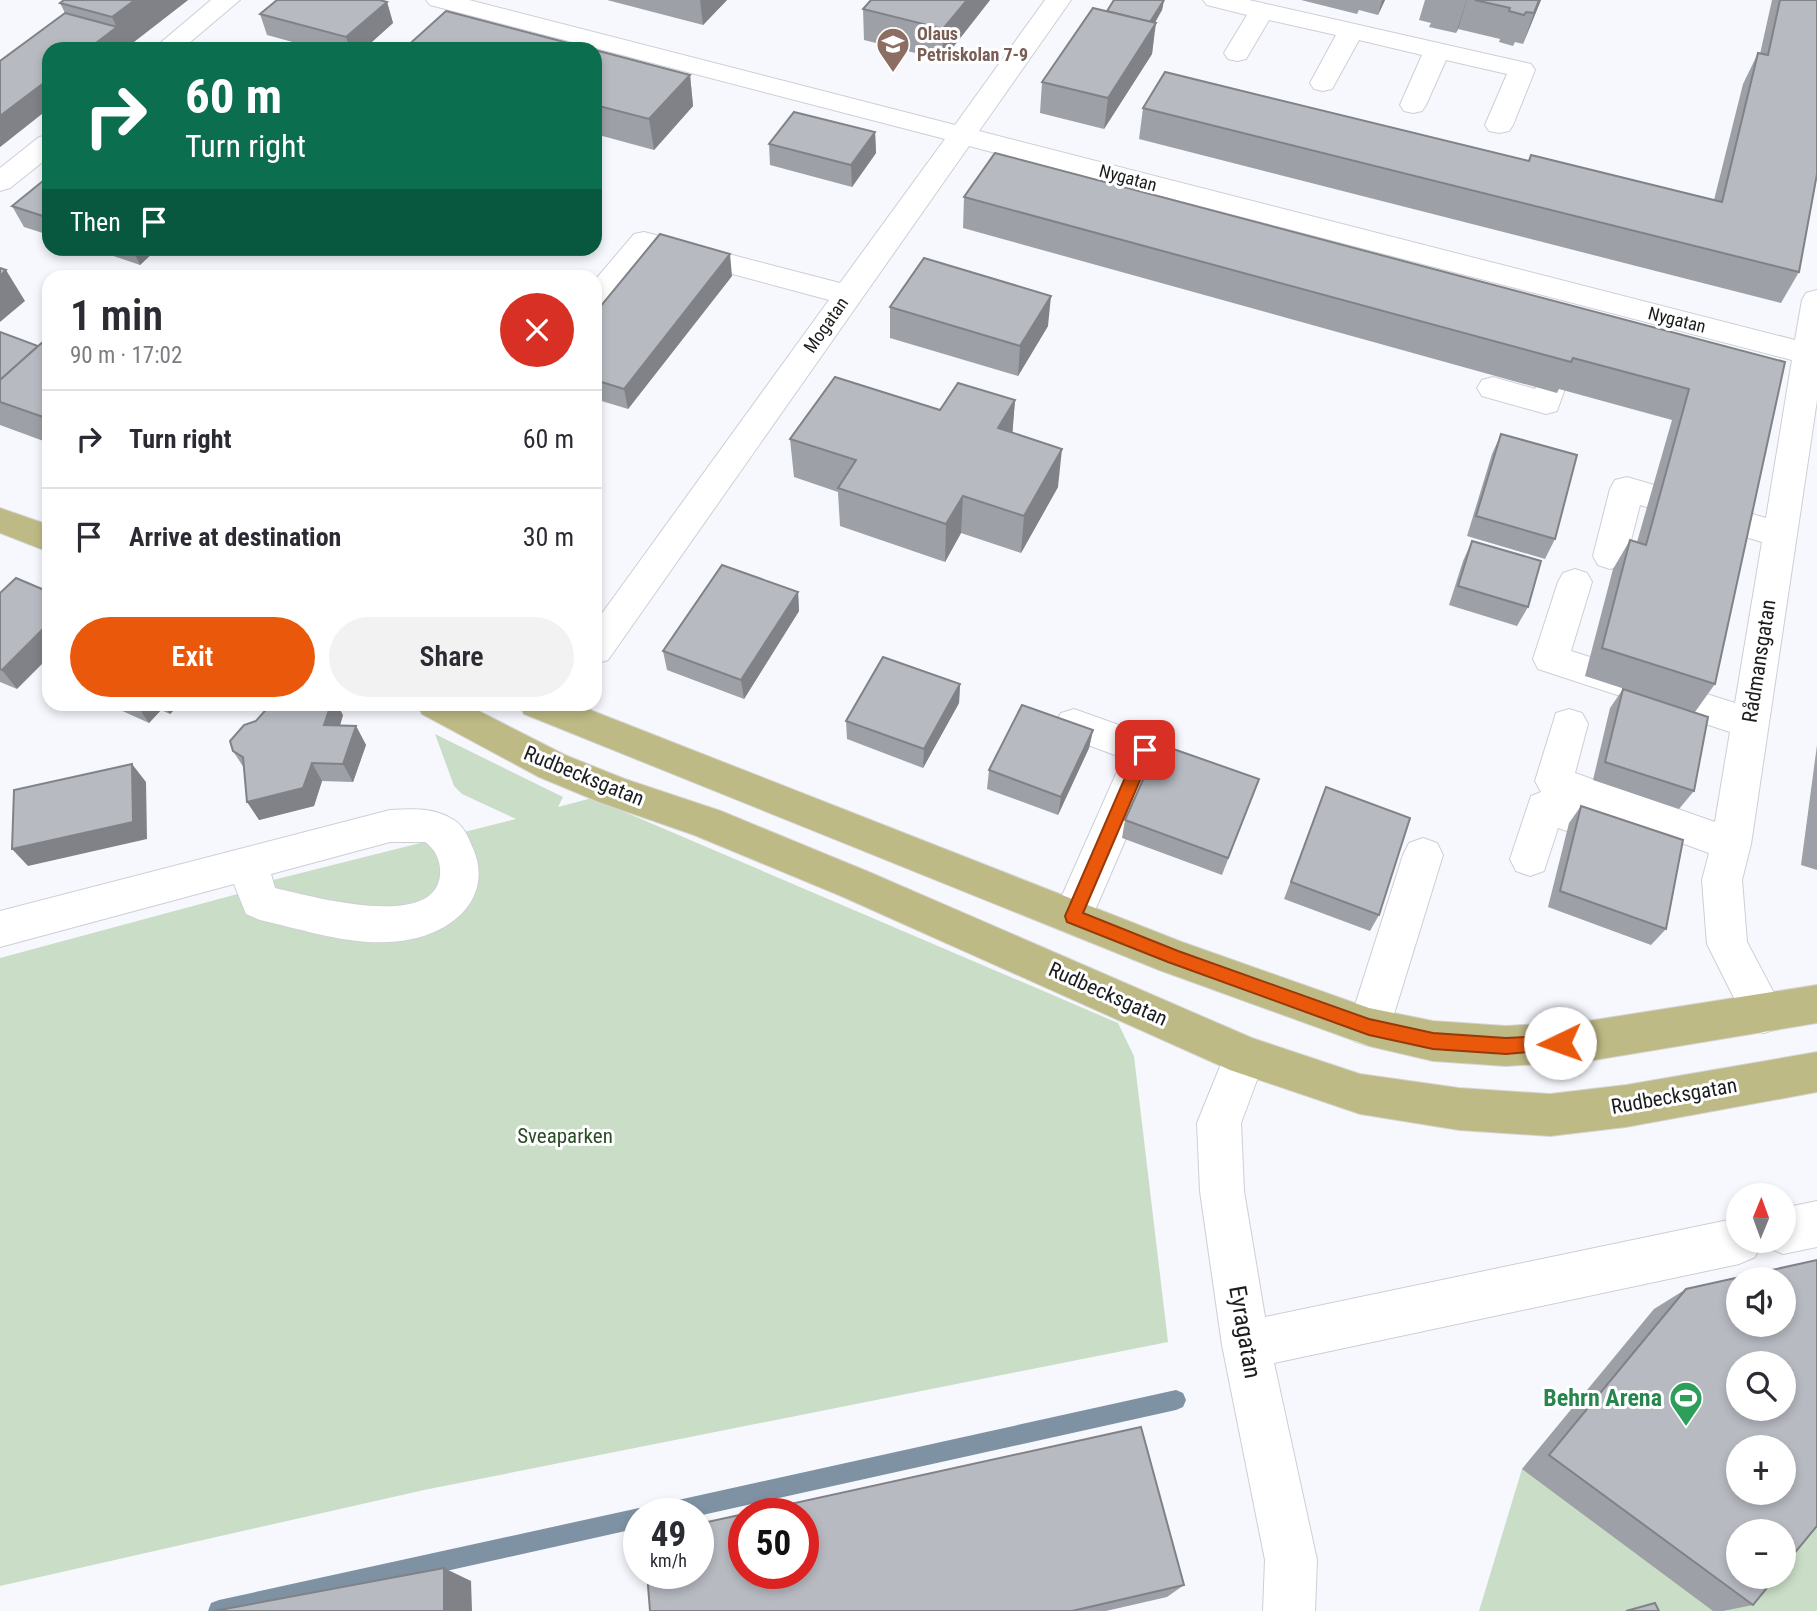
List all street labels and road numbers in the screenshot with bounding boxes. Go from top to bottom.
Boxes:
street label: Nygatan [1097,160,1159,195]
street label: Mogatan [799,293,852,356]
street label: Nygatan [1646,302,1708,337]
street label: Rådmansgatan [1737,598,1781,724]
street label: Rudbecksgatan [520,741,648,811]
street label: Rudbecksgatan [1045,957,1171,1031]
street label: Rudbecksgatan [1609,1073,1739,1119]
street label: Eyragatan [1223,1284,1267,1380]

